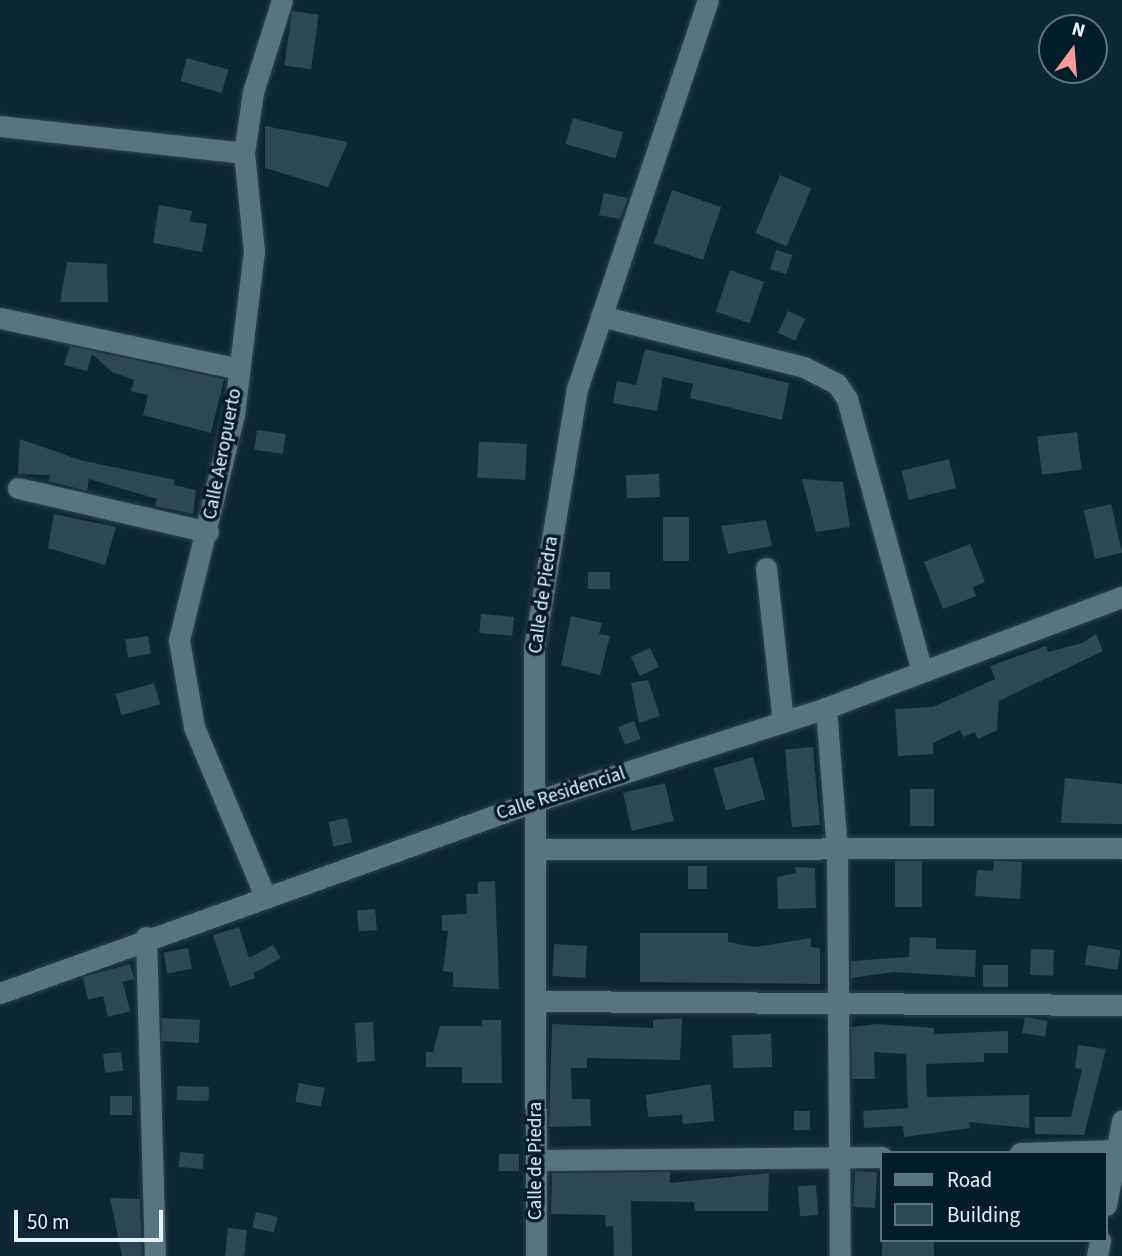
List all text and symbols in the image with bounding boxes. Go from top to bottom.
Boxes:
north arrow [1038,14,1108,84]
text: N [1069,16,1088,45]
street label: Calle Aeropuerto [199,386,247,522]
street label: Calle de Piedra [524,535,564,655]
street label: Calle Residencial [494,762,628,826]
street label: Calle de Piedra [525,1102,547,1220]
legend [880,1151,1108,1242]
text: Road [947,1165,992,1195]
scale bar [18,1196,166,1240]
text: Building [947,1200,1020,1230]
text: 50 m [27,1207,69,1237]

